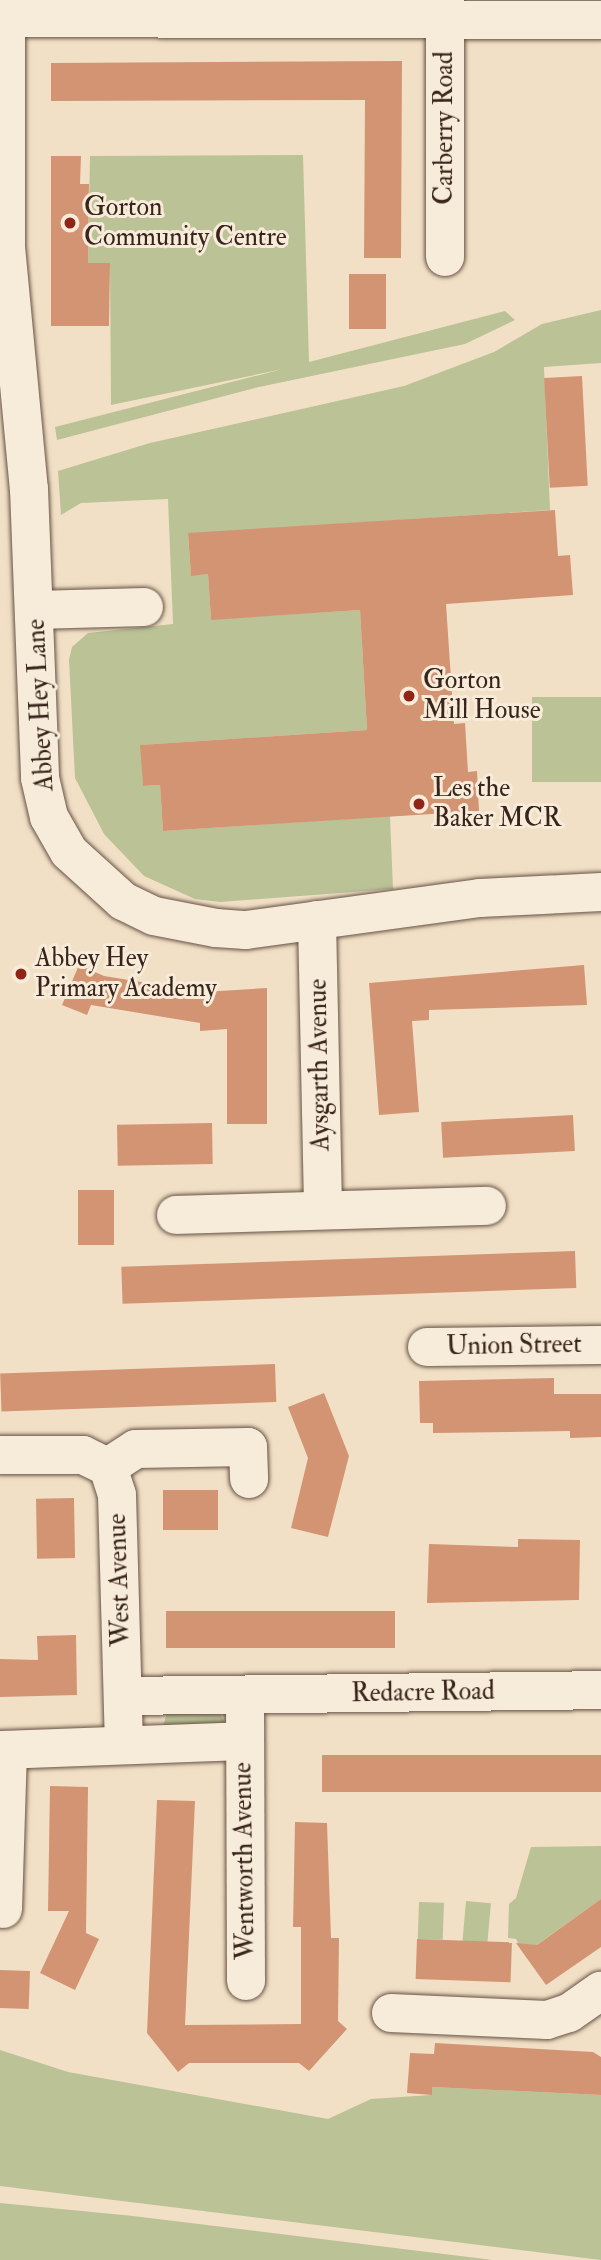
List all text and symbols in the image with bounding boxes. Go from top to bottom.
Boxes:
street label: Carberry Road [429,51,461,205]
place label: Gorton Community Centre [84,192,287,254]
marker: Gorton Community Centre [62,215,78,231]
street label: Abbey Hey Lane [21,618,61,792]
place label: Gorton Mill House [423,665,541,726]
marker: Gorton Mill House [401,688,417,704]
place label: Les the Baker MCR [433,773,561,834]
marker: Les the Baker MCR [411,796,427,812]
place label: Abbey Hey Primary Academy [35,943,217,1004]
marker: Abbey Hey Primary Academy [13,966,29,982]
street label: Aysgarth Avenue [303,979,337,1151]
street label: Union Street [446,1329,582,1363]
street label: West Avenue [102,1513,138,1647]
street label: Redacre Road [351,1676,495,1710]
street label: Wentworth Avenue [228,1762,262,1960]

